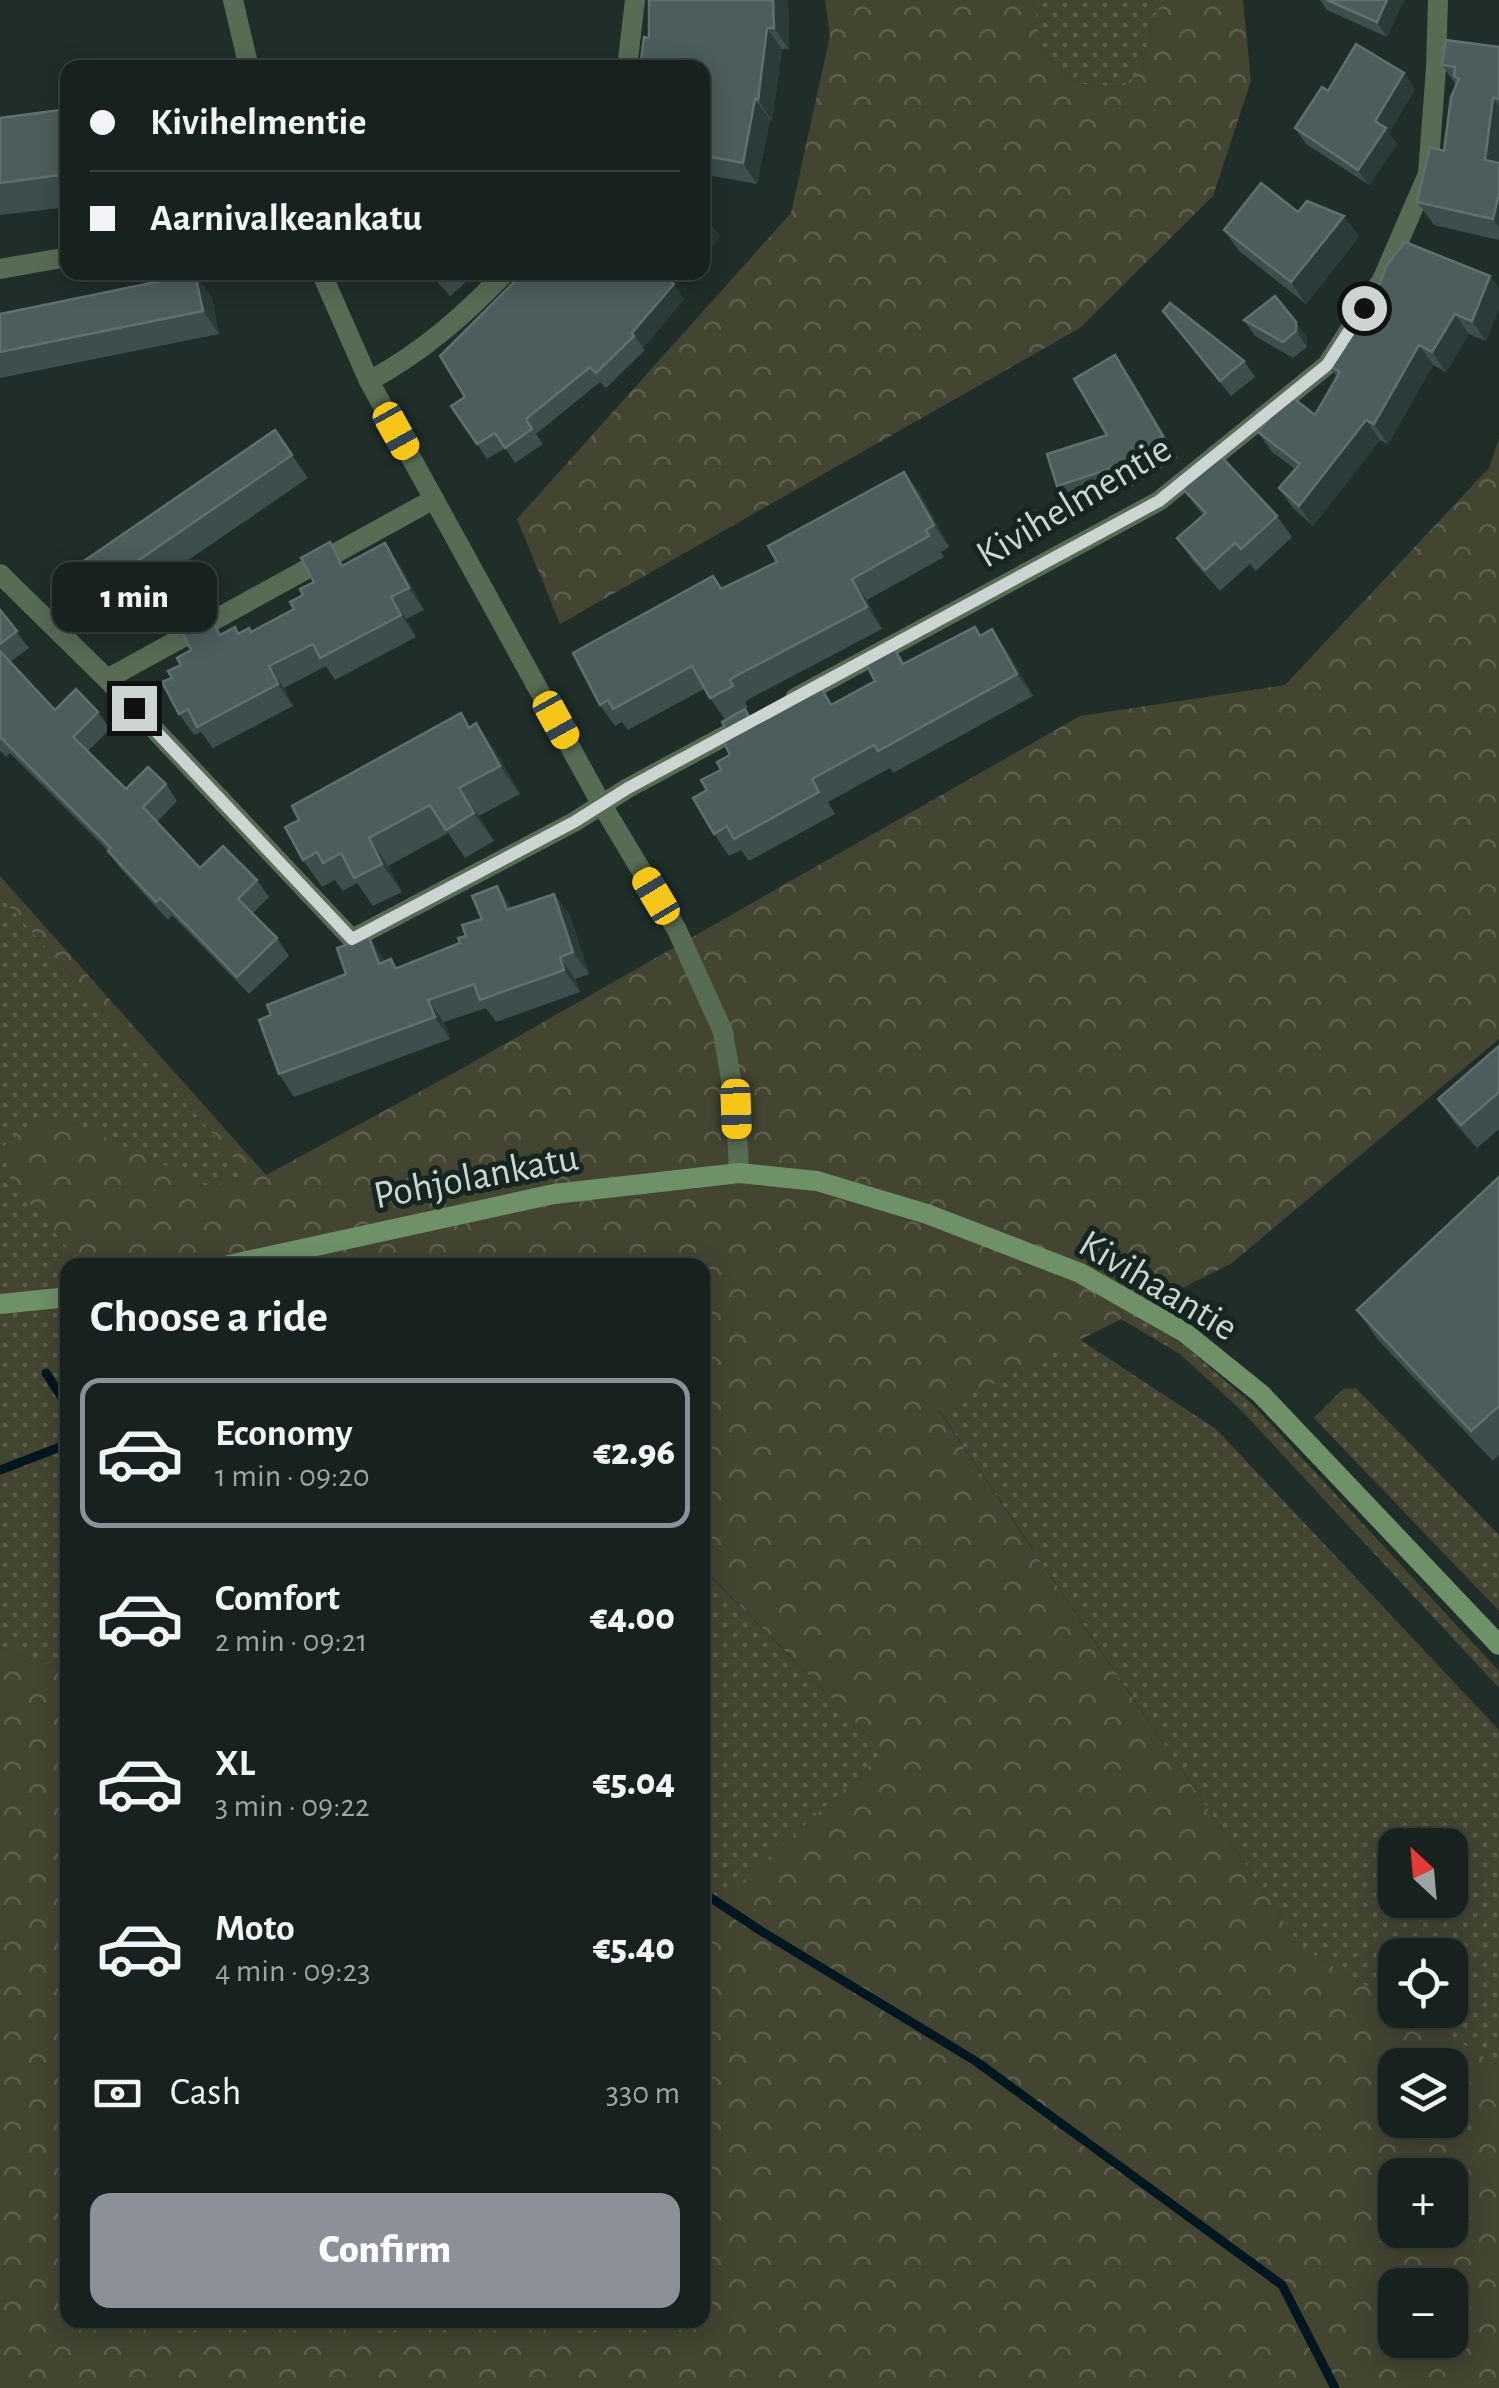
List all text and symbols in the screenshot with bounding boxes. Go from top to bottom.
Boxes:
text: Kivihelmentie [150,104,366,142]
text: Aarnivalkeankatu [150,200,422,238]
route start [1342,286,1387,331]
car [368,397,424,465]
street label: Kivihelmentie [970,428,1178,576]
callout: 1 min [52,563,216,633]
text: 1 min [100,581,169,613]
route end [112,686,157,731]
car [528,686,584,754]
car [628,863,684,929]
car [720,1078,752,1140]
street label: Pohjolankatu [370,1138,582,1216]
street label: Kivihaantie [1072,1223,1244,1349]
text: Choose a ride [90,1295,328,1340]
icon: car [95,1408,185,1498]
text: Economy [215,1415,353,1453]
text: €2.96 [594,1434,675,1472]
text: 1 min · 09:20 [215,1460,370,1492]
icon: car [95,1573,185,1663]
text: Comfort [215,1580,340,1618]
text: €4.00 [590,1599,675,1637]
text: 2 min · 09:21 [215,1625,367,1657]
icon: car [95,1738,185,1828]
text: XL [215,1745,255,1783]
text: €5.04 [593,1764,675,1802]
text: 3 min · 09:22 [215,1790,370,1822]
north arrow [1378,1828,1468,1918]
map controls [1378,1828,1468,2358]
icon: car [95,1903,185,1993]
text: Moto [215,1910,295,1948]
text: €5.40 [593,1929,675,1967]
button: locate [1378,1938,1468,2028]
text: 4 min · 09:23 [215,1955,370,1987]
button: layers [1378,2048,1468,2138]
icon: cash [90,2066,145,2121]
text: Cash [170,2074,241,2112]
text: 330 m [606,2077,680,2109]
button: + [1378,2158,1468,2248]
button: Confirm [90,2193,680,2308]
button: − [1378,2268,1468,2358]

